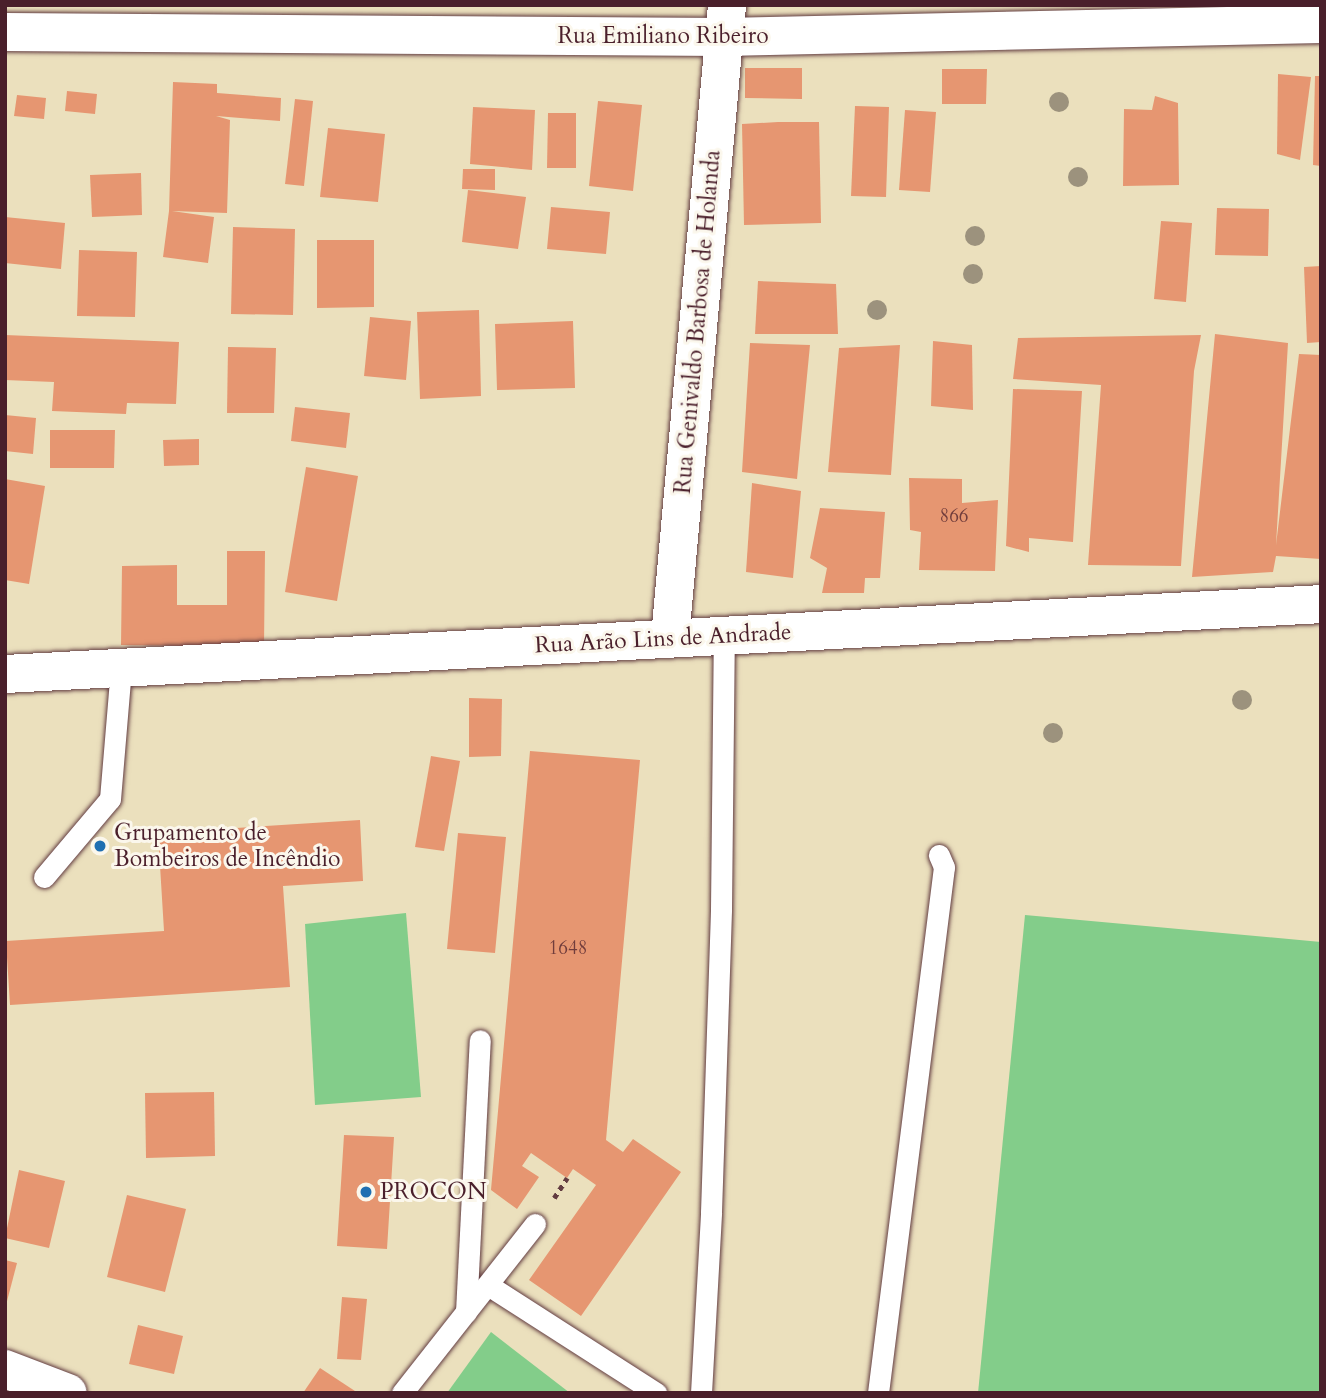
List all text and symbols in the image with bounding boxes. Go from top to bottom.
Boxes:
street label: Rua Emiliano Ribeiro [557,22,769,50]
street label: Rua Genivaldo Barbosa de Holanda [669,149,727,495]
house number: 866 [939,506,969,528]
street label: Rua Arão Lins de Andrade [534,618,792,660]
place label: Grupamento de Bombeiros de Incêndio [114,819,340,873]
marker: Grupamento de Bombeiros de Incêndio [92,838,108,854]
house number: 1648 [549,938,587,960]
place label: PROCON [380,1178,486,1206]
marker: PROCON [358,1184,374,1200]

